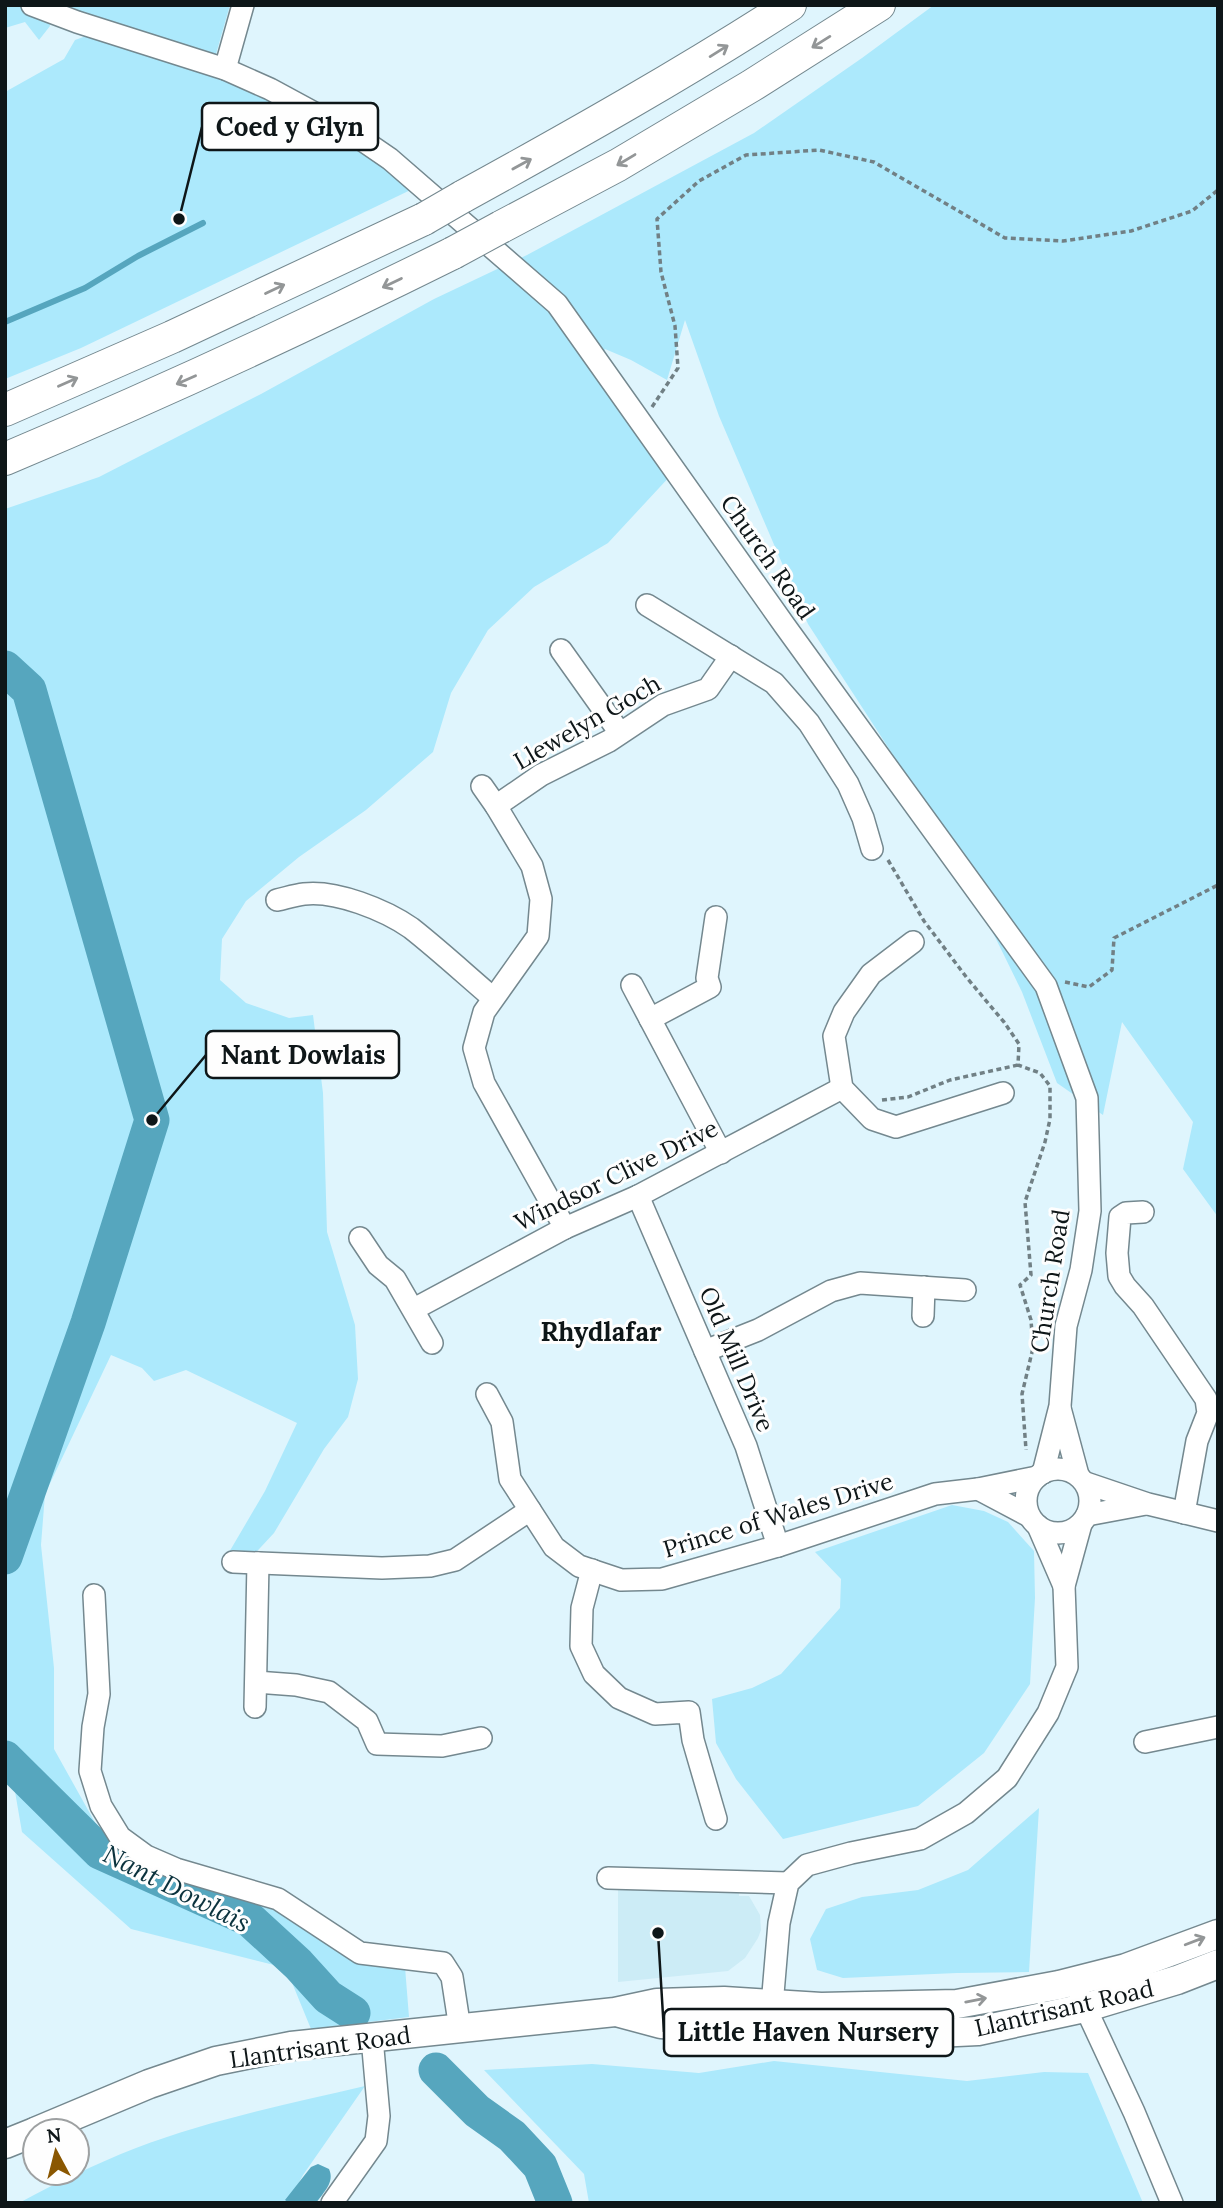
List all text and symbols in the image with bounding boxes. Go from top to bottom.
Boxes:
one-way arrow [812,34,831,49]
one-way arrow [709,43,728,58]
callout: Coed y Glyn [202,103,378,150]
text: Coed y Glyn [216,110,365,143]
one-way arrow [617,153,637,167]
one-way arrow [511,157,531,171]
one-way arrow [382,277,403,291]
one-way arrow [264,281,285,295]
one-way arrow [176,374,197,387]
one-way arrow [57,375,78,388]
street label: Church Road [714,489,822,625]
street label: Llewelyn Goch [508,667,666,777]
callout: Nant Dowlais [206,1031,399,1078]
text: Nant Dowlais [220,1038,386,1071]
street label: Windsor Clive Drive [509,1112,723,1238]
street label: Church Road [1023,1207,1077,1355]
street label: Old Mill Drive [693,1282,781,1436]
district label: Rhydlafar [540,1315,662,1348]
street label: Prince of Wales Drive [659,1465,897,1565]
water label: Nant Dowlais [98,1837,256,1939]
one-way arrow [1183,1934,1205,1947]
street label: Llantrisant Road [972,1972,1156,2044]
one-way arrow [964,1993,987,2007]
callout: Little Haven Nursery [664,2009,953,2056]
text: Little Haven Nursery [677,2015,939,2048]
street label: Llantrisant Road [227,2019,413,2075]
north arrow [21,2117,91,2187]
text: N [45,2122,63,2148]

